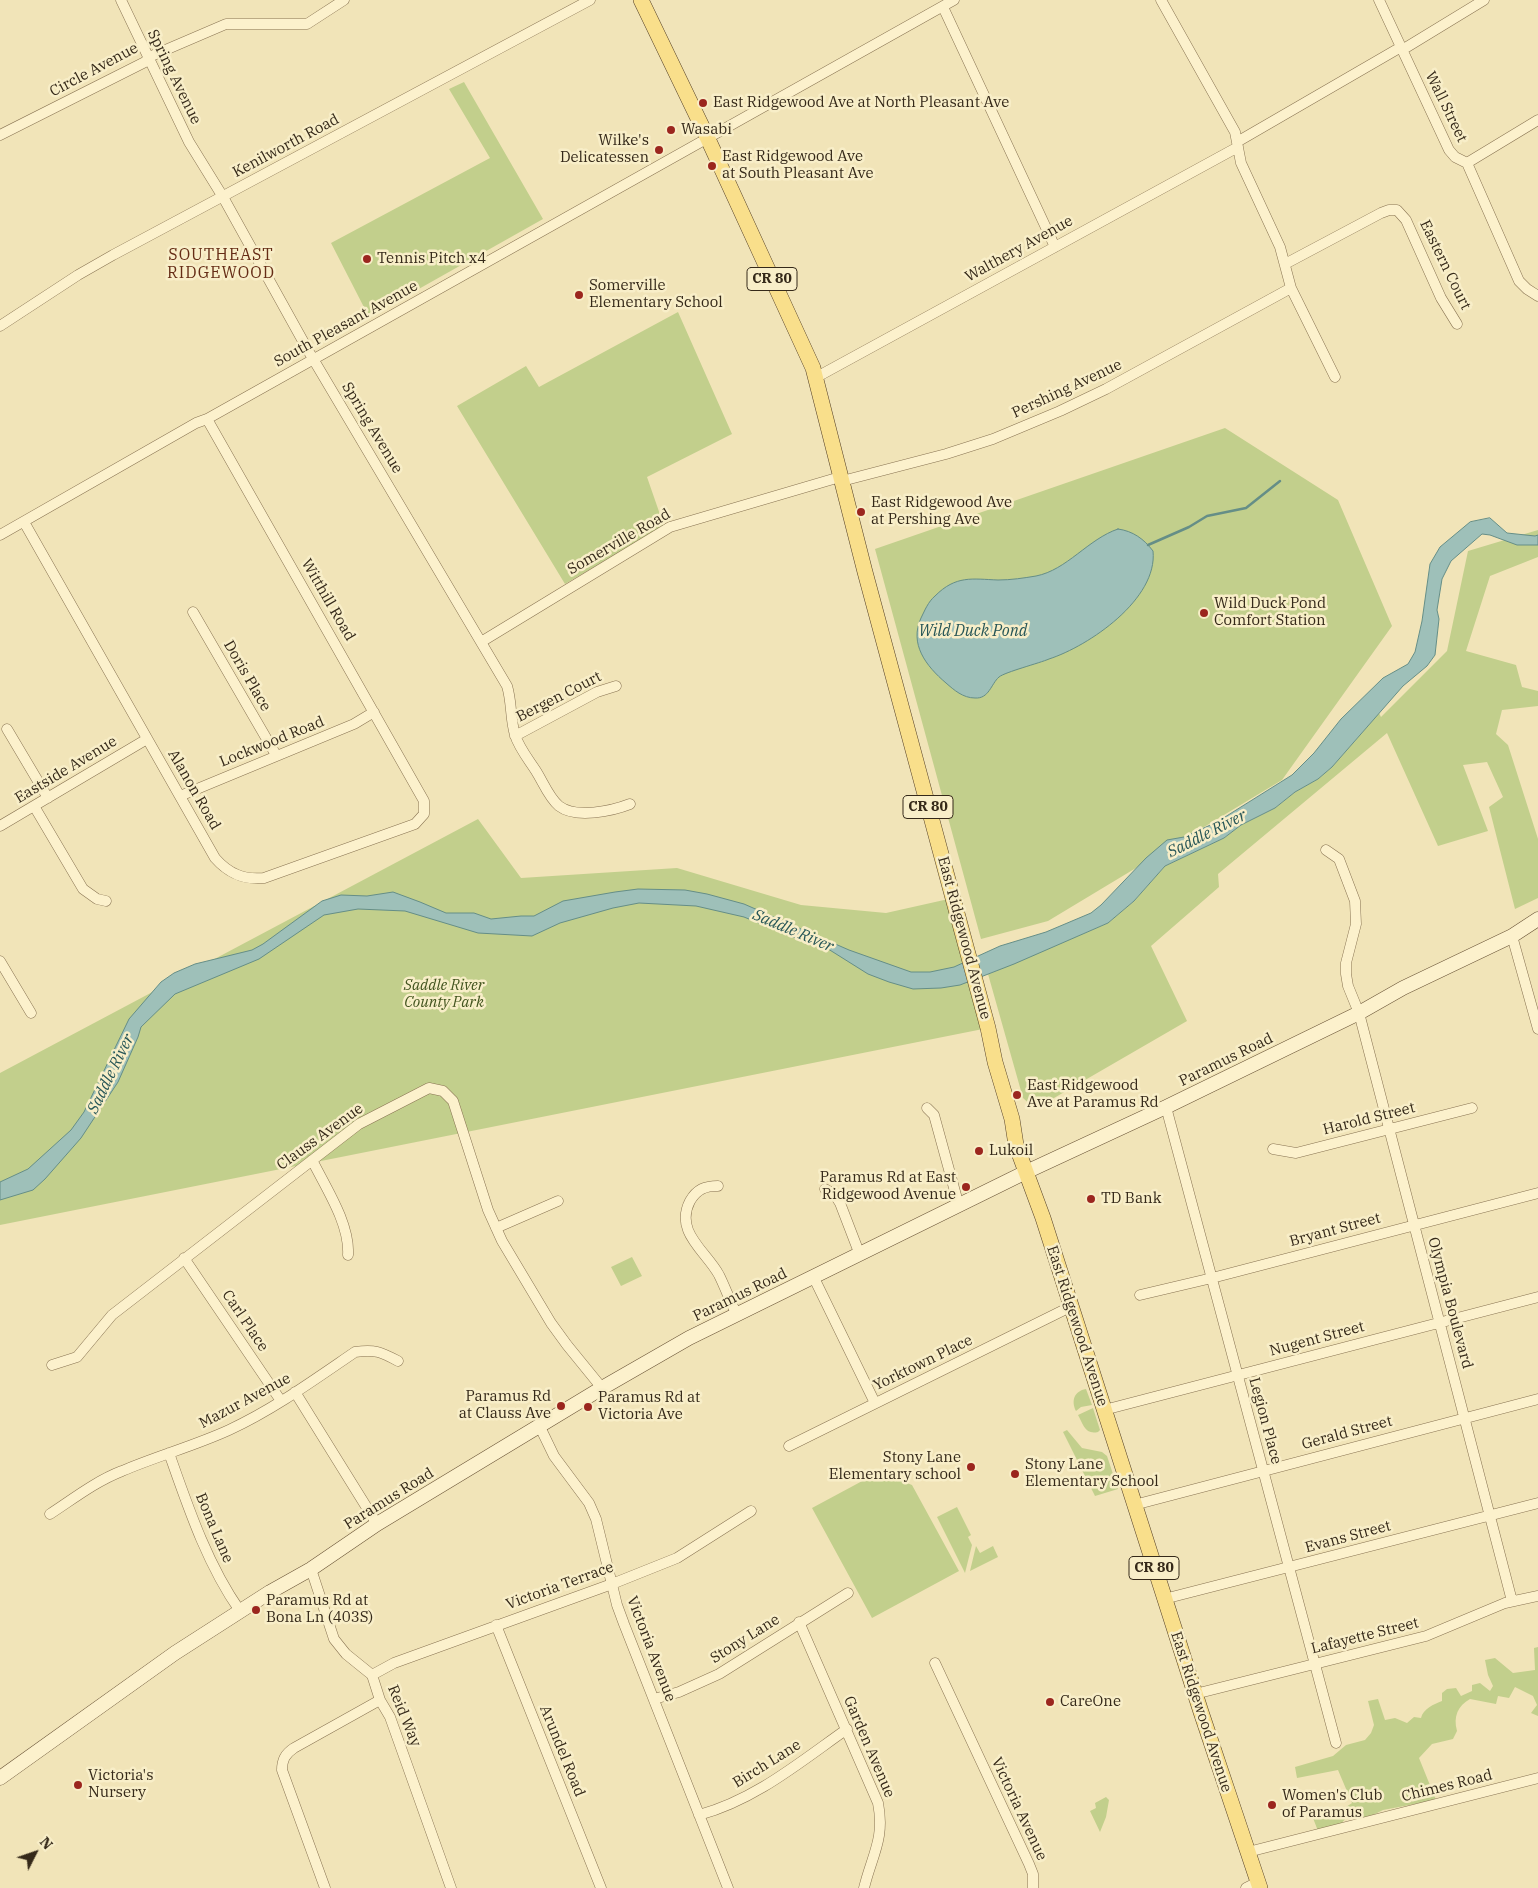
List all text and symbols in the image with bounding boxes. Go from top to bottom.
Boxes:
street label: Spring Avenue [143,27,205,127]
street label: Circle Avenue [47,39,141,101]
street label: Wall Street [1421,69,1471,145]
place label: East Ridgewood Ave at North Pleasant Ave [713,94,1009,112]
marker: East Ridgewood Ave at North Pleasant Ave [697,97,709,109]
street label: Kenilworth Road [230,110,342,182]
place label: Wasabi [681,121,732,139]
marker: Wasabi [665,124,677,136]
place label: Wilke's Delicatessen [560,132,649,167]
marker: Wilke's Delicatessen [653,144,665,156]
place label: East Ridgewood Ave at South Pleasant Ave [722,148,873,183]
marker: East Ridgewood Ave at South Pleasant Ave [706,160,718,172]
street label: Walthery Avenue [962,212,1076,286]
street label: Eastern Court [1416,217,1474,313]
district label: SOUTHEAST RIDGEWOOD [166,245,276,283]
place label: Tennis Pitch x4 [377,250,486,268]
marker: Tennis Pitch x4 [361,253,373,265]
road number: CR 80 [747,268,797,290]
street label: South Pleasant Avenue [271,277,421,371]
place label: Somerville Elementary School [589,277,723,312]
marker: Somerville Elementary School [573,289,585,301]
street label: Pershing Avenue [1009,356,1125,422]
street label: Spring Avenue [338,379,406,477]
place label: East Ridgewood Ave at Pershing Ave [871,494,1012,529]
street label: Somerville Road [564,505,674,579]
marker: East Ridgewood Ave at Pershing Ave [855,506,867,518]
street label: Witthill Road [297,556,359,644]
place label: Wild Duck Pond Comfort Station [1214,595,1326,630]
marker: Wild Duck Pond Comfort Station [1198,607,1210,619]
water label: Wild Duck Pond [919,621,1027,641]
street label: Doris Place [219,637,275,715]
street label: Bergen Court [513,668,605,726]
street label: Lockwood Road [217,713,327,771]
street label: Eastside Avenue [12,732,120,808]
street label: Alanon Road [164,747,224,833]
road number: CR 80 [903,796,953,819]
water label: Saddle River [1164,806,1250,862]
street label: East Ridgewood Avenue [934,855,994,1021]
water label: Saddle River [750,905,836,957]
park label: Saddle River County Park [404,977,484,1012]
street label: Paramus Road [1176,1029,1276,1091]
water label: Saddle River [84,1031,138,1117]
place label: East Ridgewood Ave at Paramus Rd [1027,1077,1159,1112]
marker: East Ridgewood Ave at Paramus Rd [1011,1089,1023,1101]
street label: Harold Street [1321,1099,1417,1139]
street label: Clauss Avenue [273,1100,367,1174]
place label: Lukoil [989,1142,1033,1160]
marker: Lukoil [973,1145,985,1157]
place label: Paramus Rd at East Ridgewood Avenue [820,1169,956,1204]
marker: Paramus Rd at East Ridgewood Avenue [960,1181,972,1193]
place label: TD Bank [1101,1190,1161,1208]
marker: TD Bank [1085,1193,1097,1205]
street label: Bryant Street [1287,1209,1383,1251]
street label: Olympia Boulevard [1424,1235,1476,1371]
street label: East Ridgewood Avenue [1042,1243,1112,1409]
street label: Paramus Road [690,1264,790,1326]
street label: Carl Place [218,1287,272,1355]
street label: Nugent Street [1268,1318,1366,1360]
street label: Yorktown Place [870,1331,976,1395]
street label: Mazur Avenue [196,1369,294,1433]
street label: Legion Place [1245,1376,1285,1466]
place label: Paramus Rd at Clauss Ave [459,1388,551,1423]
place label: Paramus Rd at Victoria Ave [598,1389,700,1424]
marker: Paramus Rd at Clauss Ave [555,1400,567,1412]
marker: Paramus Rd at Victoria Ave [582,1401,594,1413]
street label: Gerald Street [1300,1412,1394,1454]
place label: Stony Lane Elementary school [829,1449,961,1484]
place label: Stony Lane Elementary School [1025,1456,1159,1491]
marker: Stony Lane Elementary school [965,1461,977,1473]
street label: Paramus Road [341,1464,437,1534]
marker: Stony Lane Elementary School [1009,1468,1021,1480]
street label: Bona Lane [191,1490,237,1566]
street label: Evans Street [1303,1517,1393,1557]
road number: CR 80 [1129,1556,1179,1580]
street label: Victoria Terrace [504,1558,616,1614]
place label: Paramus Rd at Bona Ln (403S) [266,1592,373,1627]
street label: Victoria Avenue [623,1594,679,1704]
marker: Paramus Rd at Bona Ln (403S) [250,1604,262,1616]
street label: Stony Lane [707,1611,783,1667]
street label: Lafayette Street [1309,1614,1421,1658]
street label: East Ridgewood Avenue [1166,1629,1236,1795]
street label: Reid Way [384,1683,424,1749]
street label: Garden Avenue [839,1693,899,1801]
place label: CareOne [1060,1693,1121,1711]
marker: CareOne [1044,1696,1056,1708]
street label: Arundel Road [535,1703,589,1799]
street label: Birch Lane [730,1736,804,1792]
street label: Victoria Avenue [987,1755,1051,1863]
street label: Chimes Road [1400,1766,1494,1806]
place label: Victoria's Nursery [88,1767,154,1802]
marker: Victoria's Nursery [72,1779,84,1791]
place label: Women's Club of Paramus [1282,1787,1383,1822]
marker: Women's Club of Paramus [1266,1799,1278,1811]
north arrow [10,1828,60,1878]
text: N [36,1833,57,1853]

